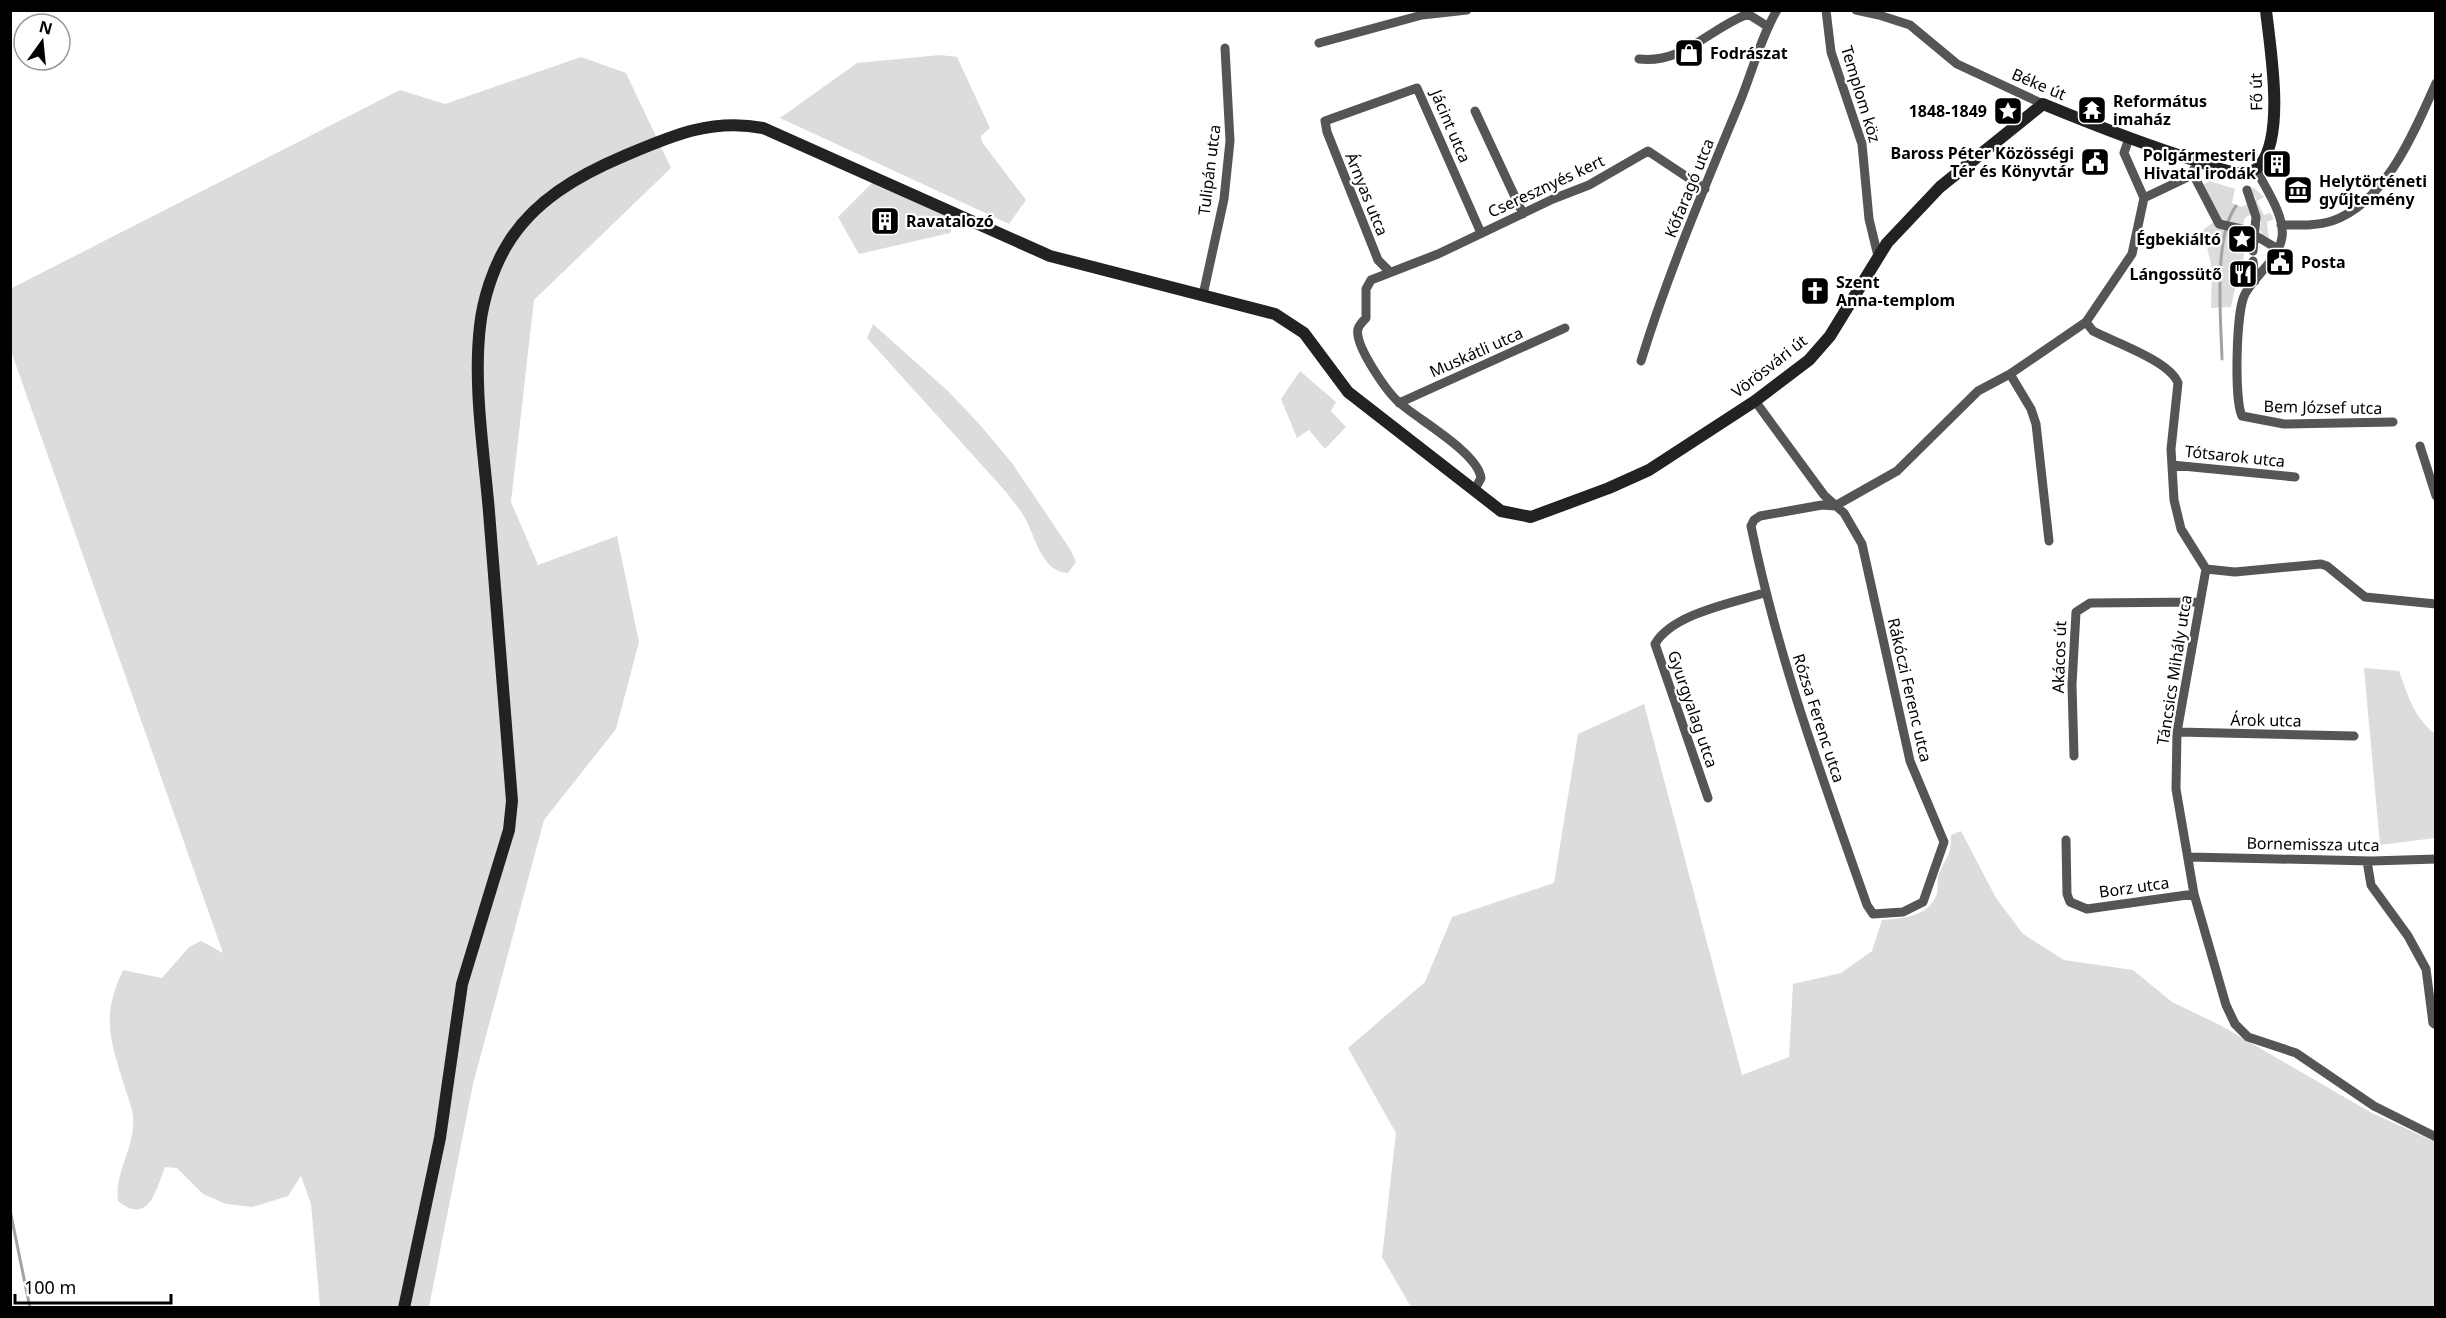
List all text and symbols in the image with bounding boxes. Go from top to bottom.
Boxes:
north arrow [12,12,72,72]
text: N [37,15,55,40]
shop icon: Fodrászat [1673,37,1705,69]
place label: Fodrászat [1710,42,1788,64]
street label: Templom köz [1836,43,1886,145]
street label: Béke út [2009,63,2070,105]
street label: Fő út [2245,73,2267,111]
street label: Jácint utca [1425,84,1476,166]
place label: Református imaház [2113,90,2207,130]
temple icon: Református imaház [2076,94,2108,126]
place icon: 1848-1849 [1992,95,2024,127]
place label: 1848-1849 [1909,100,1987,122]
street label: Tulipán utca [1193,123,1225,217]
street label: Kőfaragó utca [1659,135,1719,241]
place label: Baross Péter Közösségi Tér és Könyvtár [1891,142,2074,182]
place label: Polgármesteri Hivatal irodák [2143,144,2256,184]
public building icon: Baross Péter Közösségi Tér és Könyvtár [2079,146,2111,178]
building icon: Polgármesteri Hivatal irodák [2261,148,2293,180]
street label: Árnyas utca [1340,149,1394,239]
street label: Cseresznyés kert [1484,149,1608,223]
place label: Helytörténeti gyűjtemény [2319,170,2427,210]
museum icon: Helytörténeti gyűjtemény [2282,174,2314,206]
building icon: Ravatalozó [869,205,901,237]
place label: Ravatalozó [906,210,994,232]
place icon: Égbekiáltó [2226,223,2258,255]
place label: Égbekiáltó [2136,228,2221,250]
public building icon: Posta [2264,246,2296,278]
place label: Posta [2301,251,2346,273]
restaurant icon: Lángossütő [2227,258,2259,290]
place label: Lángossütő [2130,263,2222,285]
place label: Szent Anna-templom [1836,271,1955,311]
church icon: Szent Anna-templom [1799,275,1831,307]
street label: Muskátli utca [1426,322,1526,382]
street label: Vörösvári út [1727,329,1812,402]
street label: Bem József utca [2264,395,2382,419]
street label: Tótsarok utca [2184,440,2286,472]
street label: Táncsics Mihály utca [2151,593,2197,747]
street label: Rákóczi Ferenc utca [1883,616,1937,764]
street label: Akácos út [2047,620,2071,694]
street label: Gyurgyalag utca [1663,647,1723,771]
street label: Rózsa Ferenc utca [1788,651,1850,785]
street label: Árok utca [2230,708,2302,732]
street label: Bornemissza utca [2246,832,2380,856]
street label: Borz utca [2097,871,2171,903]
scale bar [15,1267,171,1305]
text: 100 m [24,1275,76,1299]

